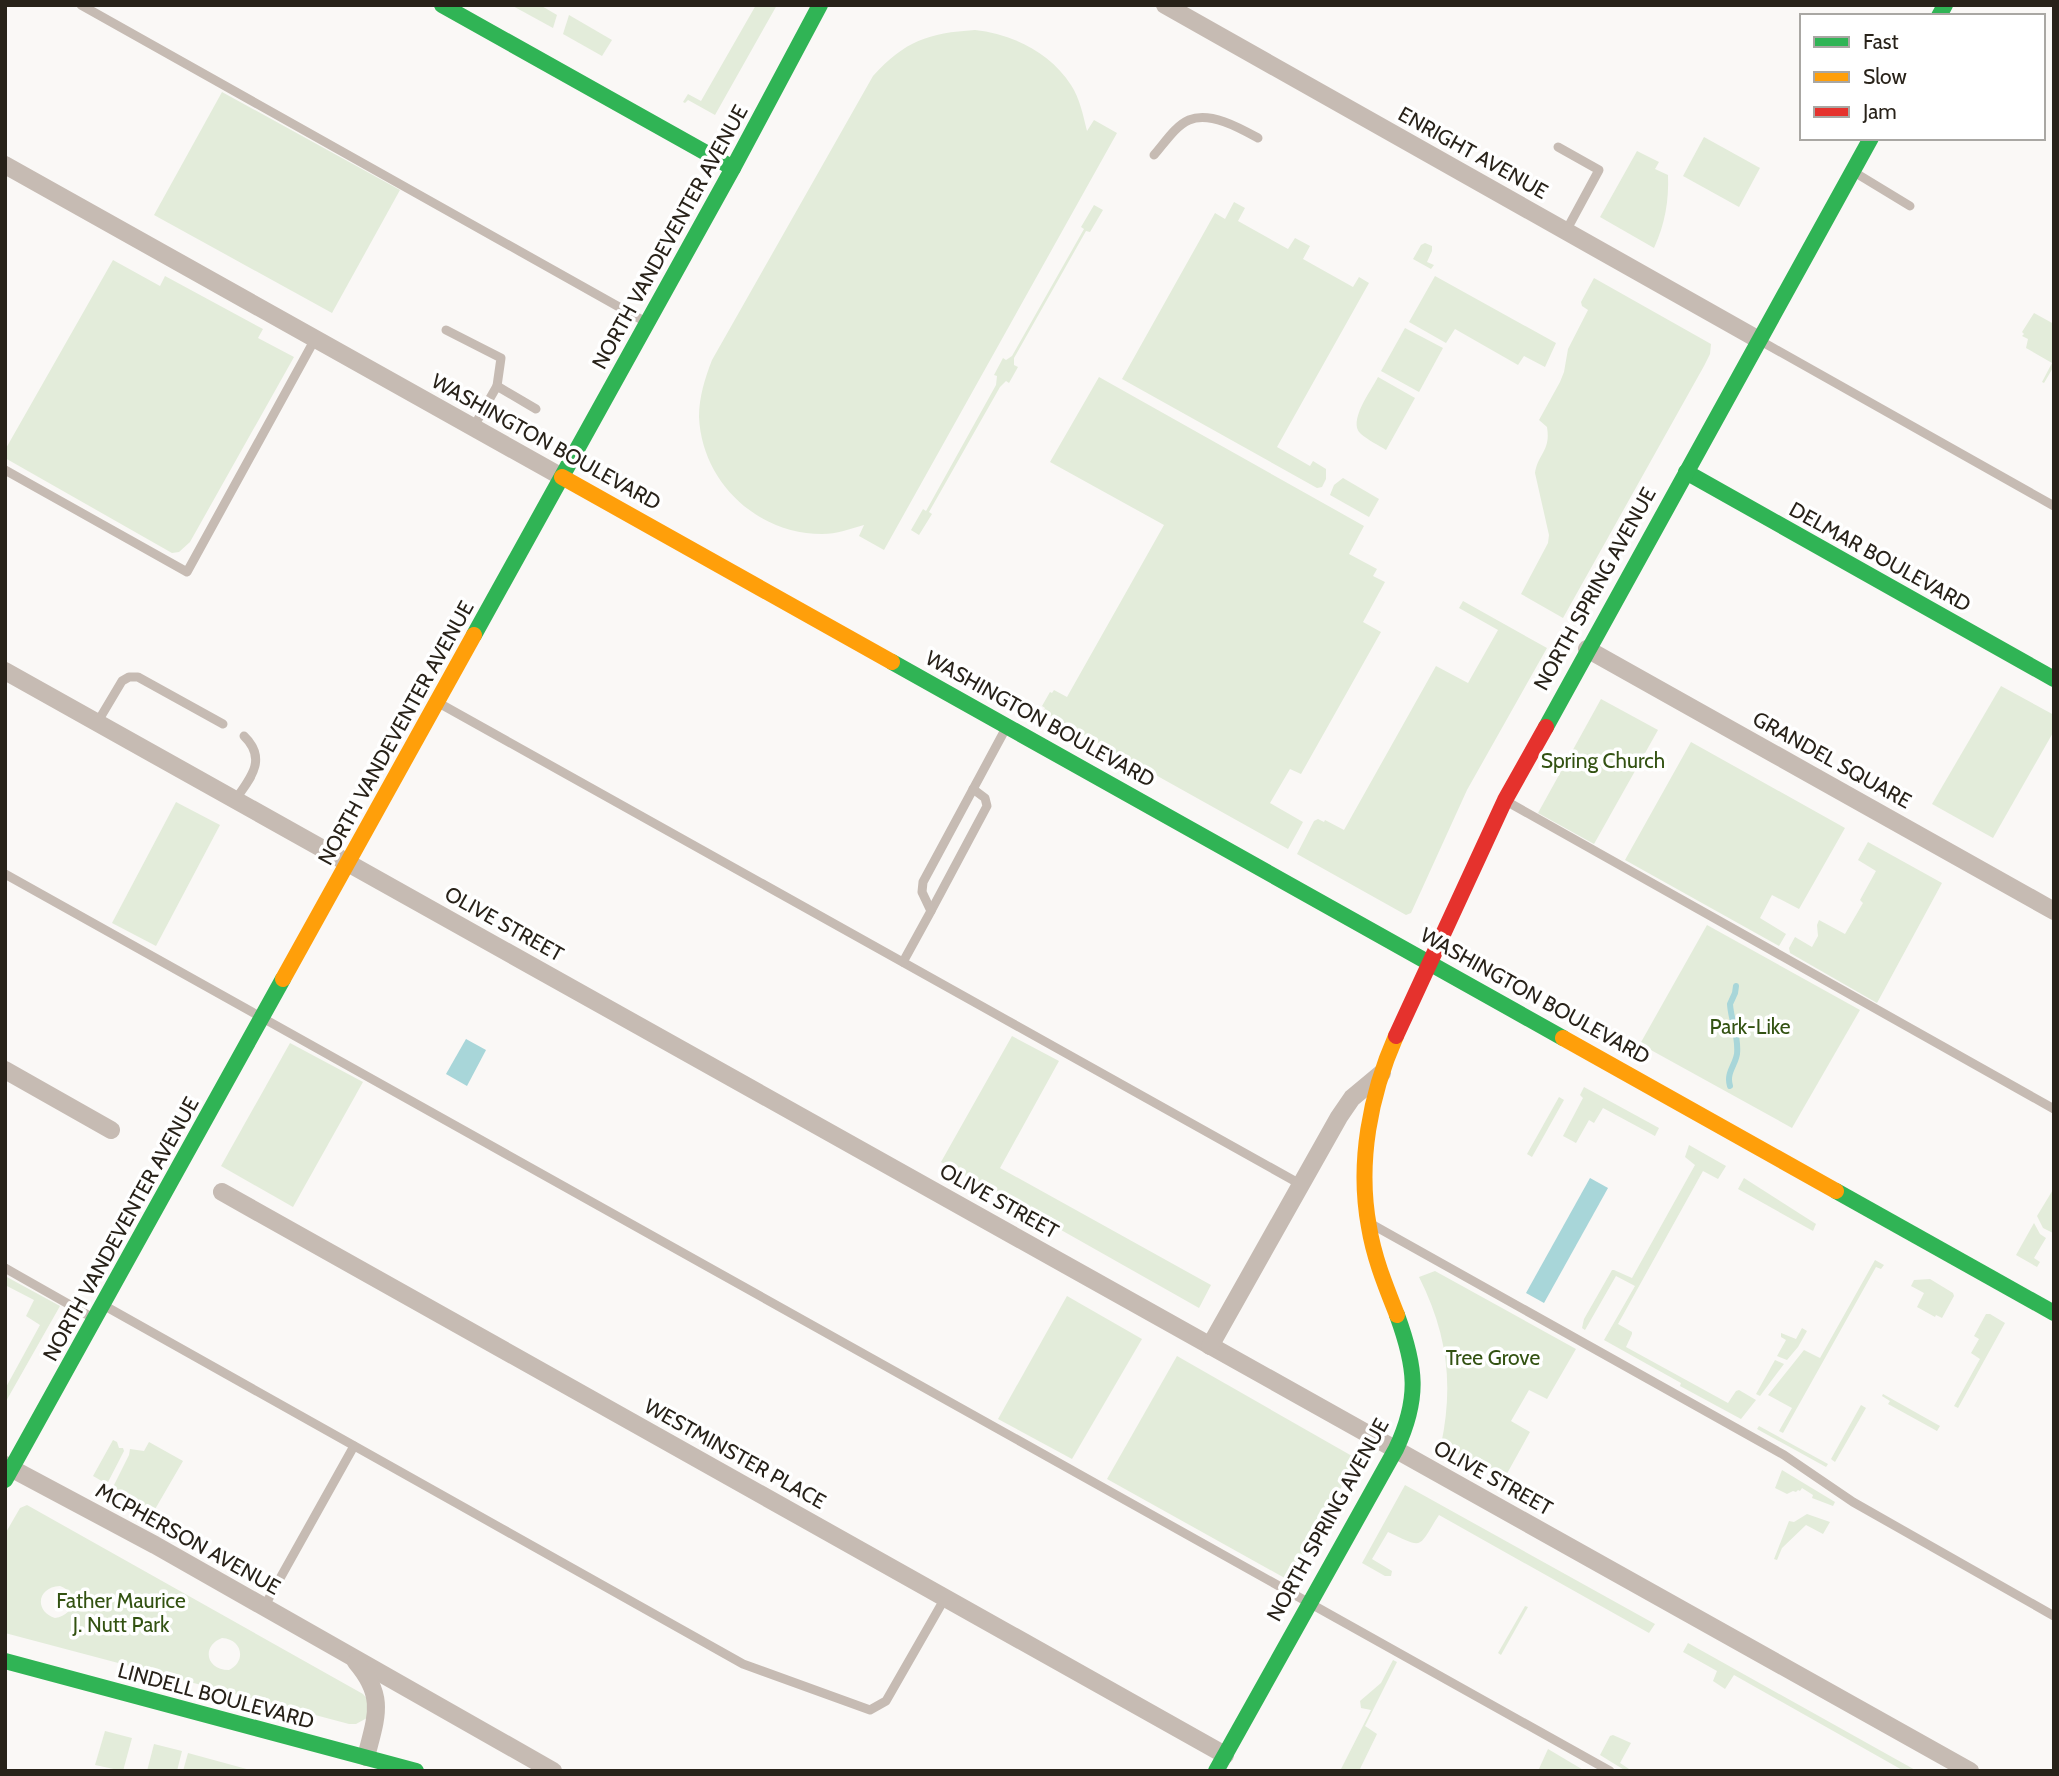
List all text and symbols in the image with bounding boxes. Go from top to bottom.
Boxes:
legend [1800,14,2045,140]
text: Fast [1863,29,1899,54]
text: Slow [1863,64,1907,89]
text: Jam [1862,99,1897,124]
street label: NORTH VANDEVENTER AVENUE [586,100,753,373]
street label: ENRIGHT AVENUE [1394,101,1552,204]
street label: WASHINGTON BOULEVARD [427,368,665,515]
street label: NORTH SPRING AVENUE [1528,483,1661,695]
street label: DELMAR BOULEVARD [1785,496,1975,617]
street label: NORTH VANDEVENTER AVENUE [312,596,479,869]
street label: WASHINGTON BOULEVARD [921,645,1159,792]
street label: GRANDEL SQUARE [1749,706,1916,813]
park label: Spring Church [1541,748,1665,773]
street label: OLIVE STREET [441,881,568,966]
street label: WASHINGTON BOULEVARD [1416,922,1654,1069]
park label: Park-Like [1709,1014,1791,1039]
street label: NORTH VANDEVENTER AVENUE [37,1092,204,1365]
street label: OLIVE STREET [936,1158,1063,1243]
park label: Tree Grove [1446,1345,1541,1370]
street label: WESTMINSTER PLACE [640,1393,830,1514]
street label: NORTH SPRING AVENUE [1261,1414,1394,1626]
street label: OLIVE STREET [1430,1435,1557,1520]
street label: MCPHERSON AVENUE [92,1477,285,1600]
park label: Father Maurice J. Nutt Park [56,1588,186,1637]
street label: LINDELL BOULEVARD [115,1657,317,1734]

